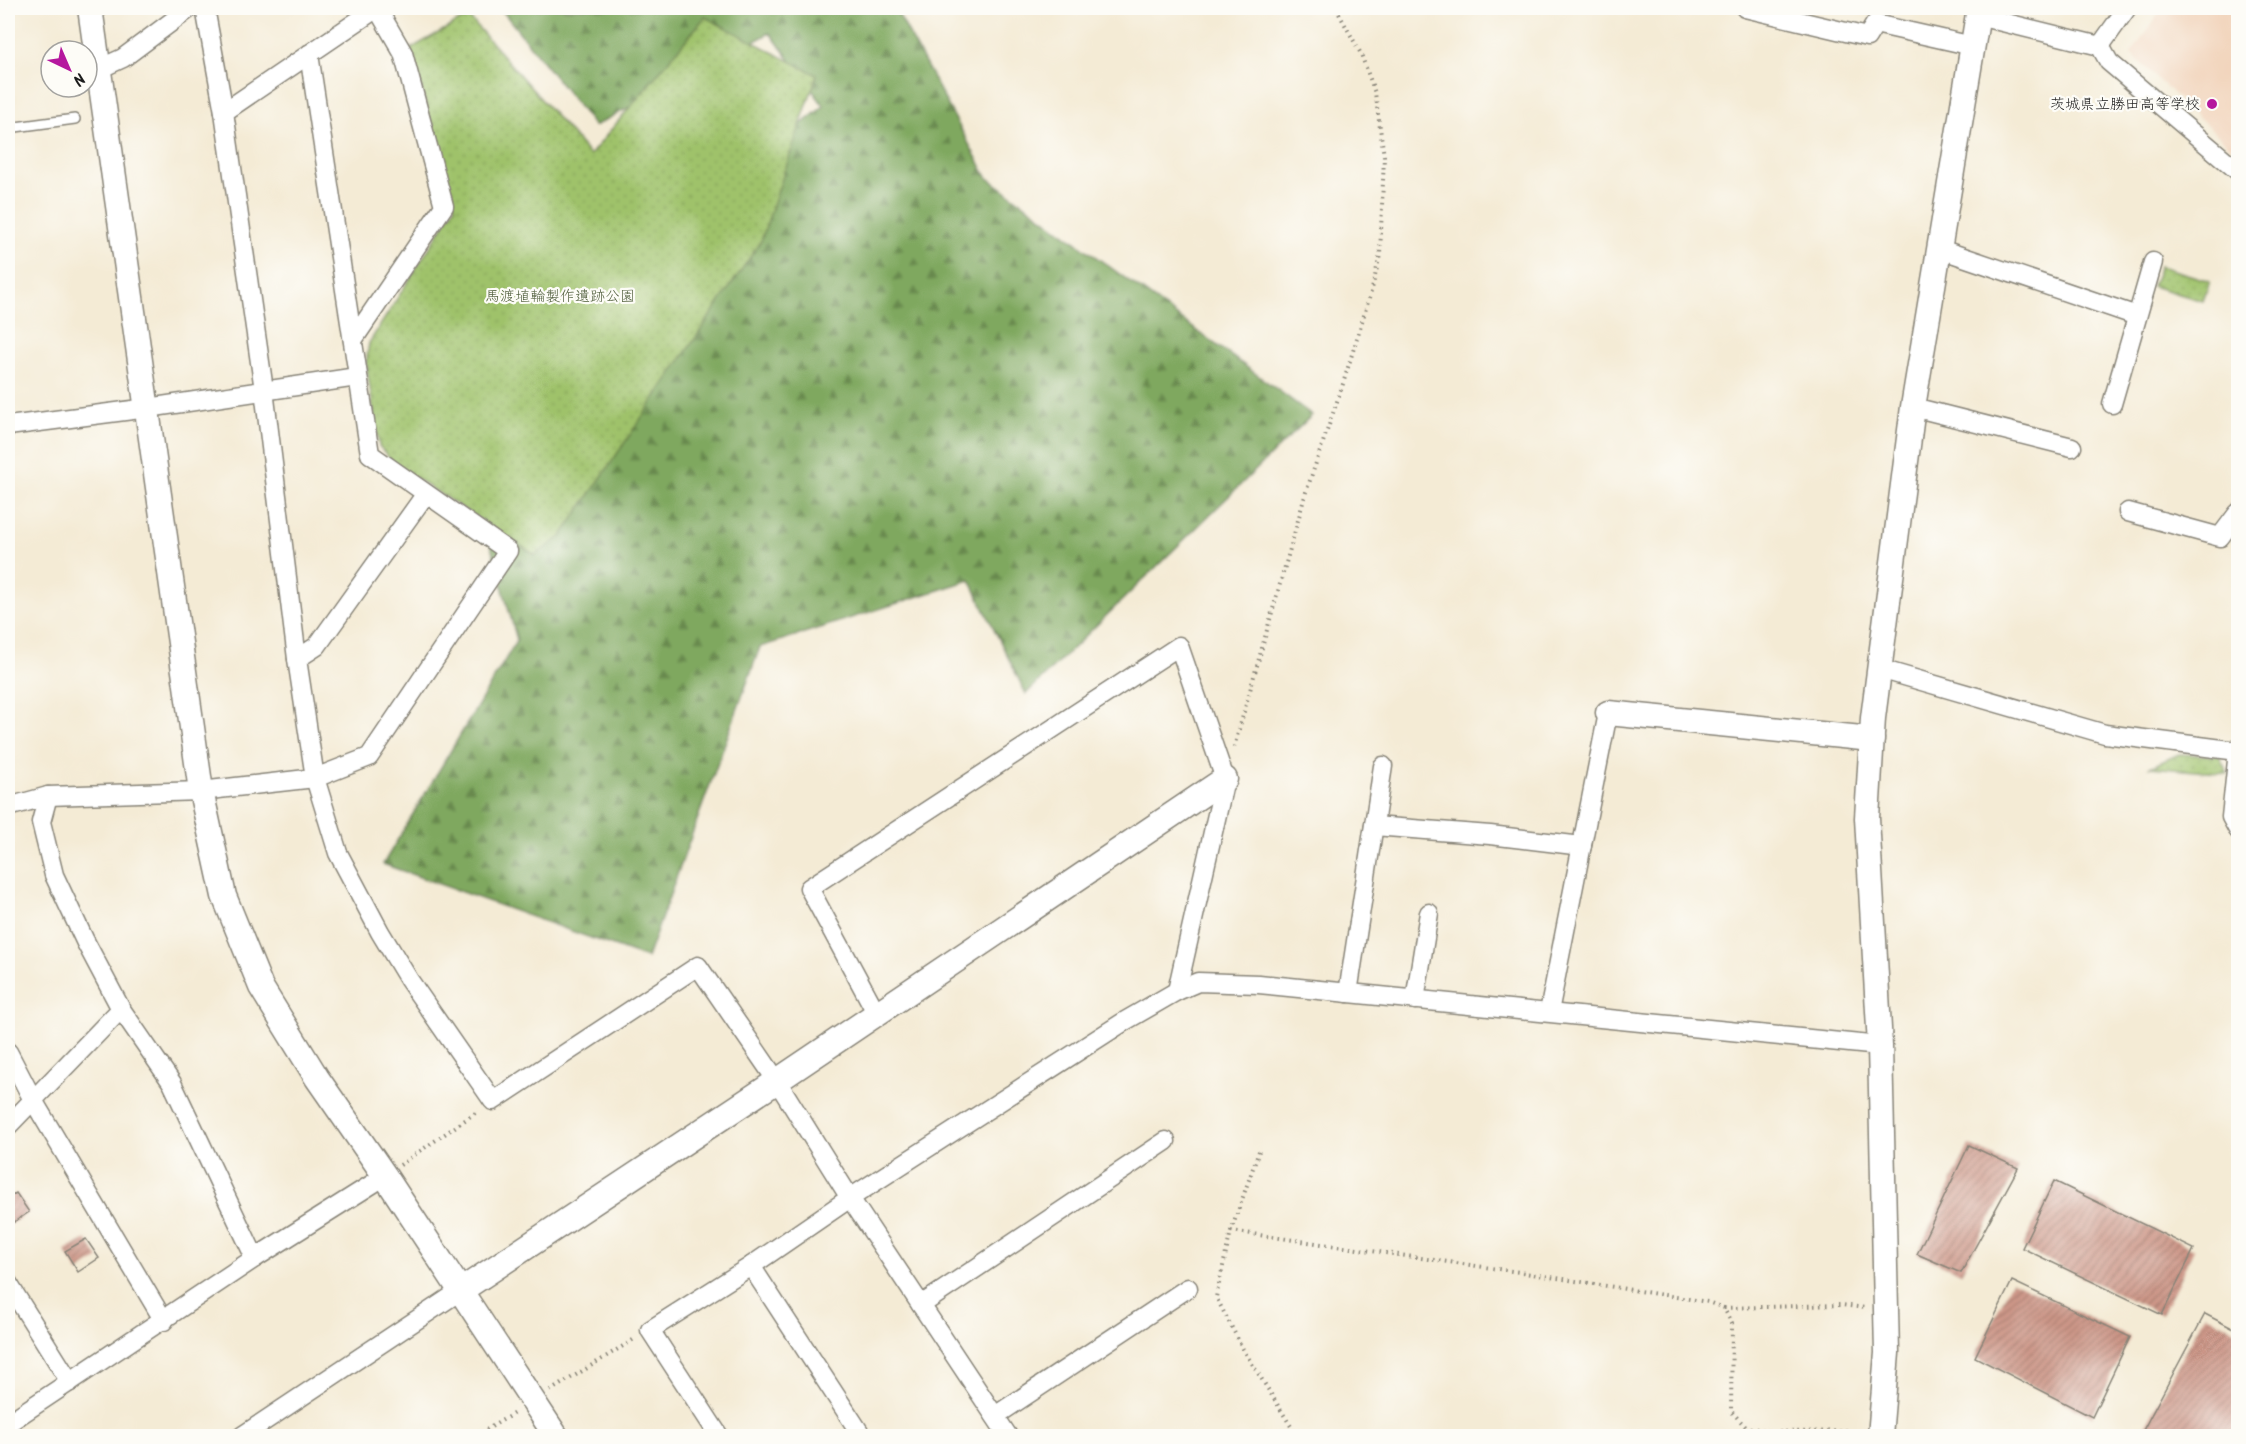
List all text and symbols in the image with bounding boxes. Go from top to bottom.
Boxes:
north arrow [39,39,99,99]
text: N [66,66,91,91]
place label: 茨城県立勝田高等学校 [2050,93,2200,117]
marker: 茨城県立勝田高等学校 [2205,97,2219,111]
park label: 馬渡埴輪製作遺跡公園 [485,285,635,309]

